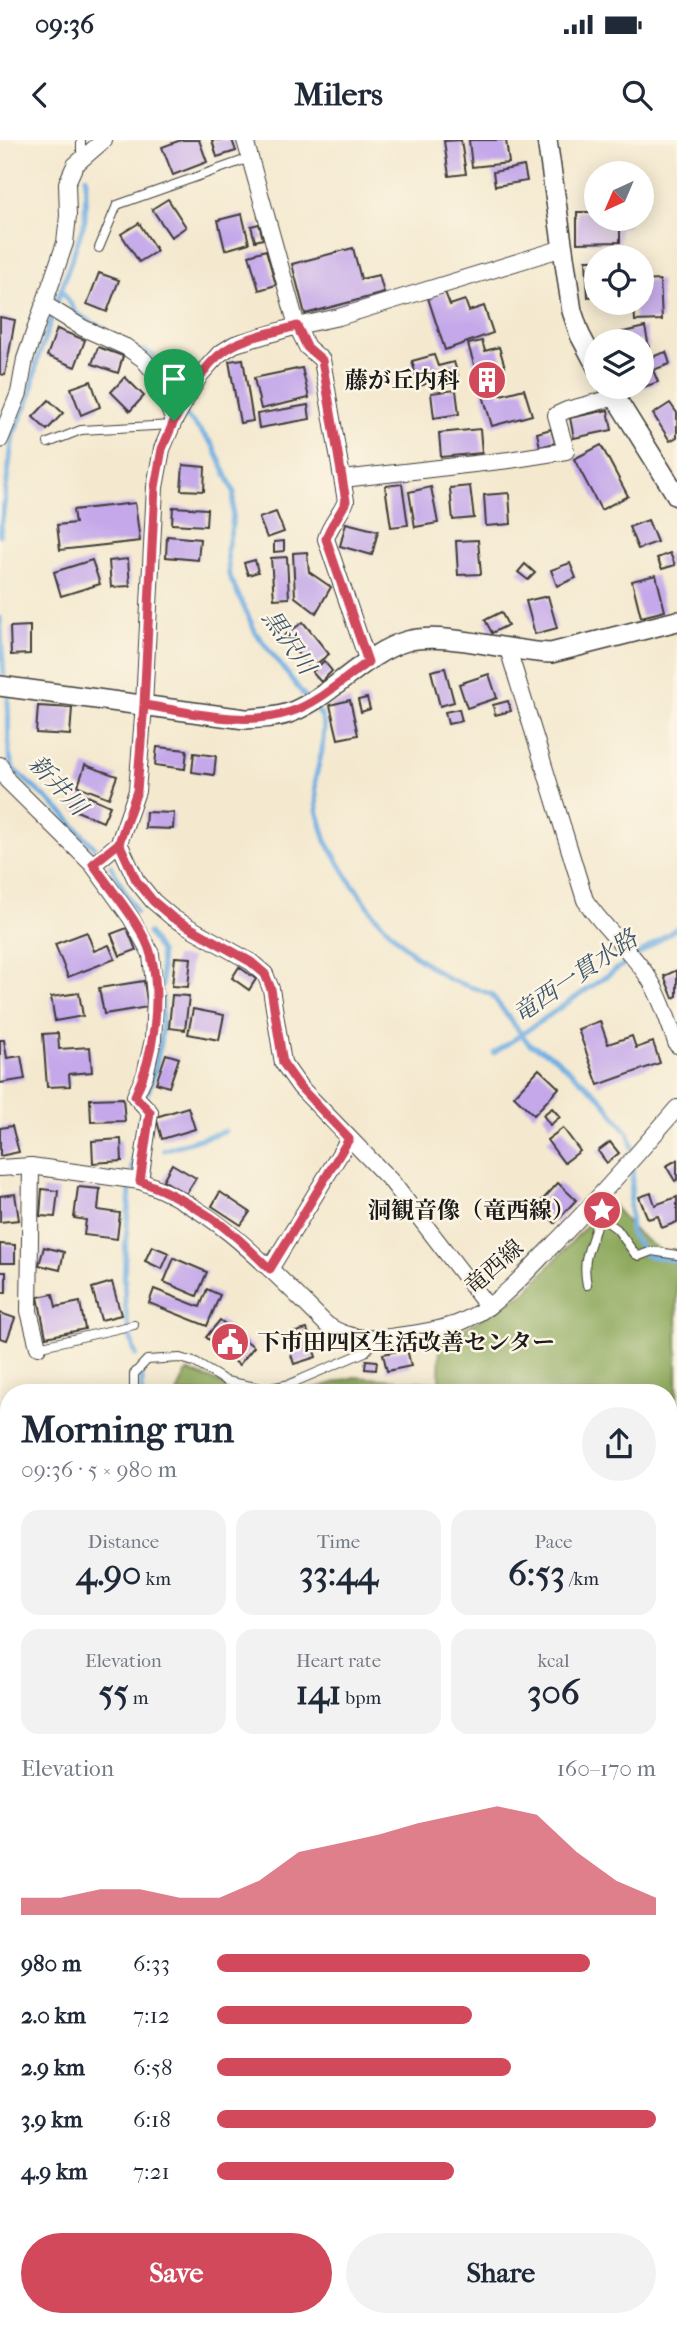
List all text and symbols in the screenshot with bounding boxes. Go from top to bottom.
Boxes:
text: 09:36 [35,9,94,40]
icon: back [21,76,59,114]
text: Milers [294,76,383,113]
icon: search [618,76,656,114]
north arrow [584,161,654,231]
map controls [584,161,654,399]
button: locate [584,245,654,315]
button: layers [584,329,654,399]
pin [144,349,204,421]
building icon: 藤が丘内科 [466,359,508,401]
icon: arrive [155,360,193,398]
place label: 藤が丘内科 [345,367,460,394]
water label: 黒沢川 [257,604,323,682]
water label: 新井川 [23,749,95,823]
water label: 竜西一貫水路 [507,923,644,1028]
place icon: 洞観音像（竜西線） [581,1189,623,1231]
place label: 洞観音像（竜西線） [368,1197,575,1224]
street label: 竜西線 [459,1234,529,1300]
public building icon: 下市田四区生活改善センター [209,1321,251,1363]
place label: 下市田四区生活改善センター [257,1329,555,1356]
text: Morning run [21,1407,234,1452]
button: share [582,1407,656,1481]
text: 09:36 · 5 × 980 m [21,1456,177,1483]
text: Distance [88,1531,159,1553]
text: Time [317,1531,360,1553]
text: Pace [535,1531,572,1553]
text: 4.90 [76,1553,141,1594]
text: 33:44 [299,1553,378,1594]
text: 6:53 [508,1553,565,1594]
text: km [141,1568,171,1590]
text: /km [565,1568,599,1590]
text: Elevation [85,1650,162,1672]
text: Heart rate [296,1650,381,1672]
text: kcal [538,1650,569,1672]
text: 55 [99,1672,129,1713]
text: 141 [296,1672,341,1713]
text: 306 [527,1672,580,1713]
text: m [129,1687,148,1709]
text: bpm [341,1687,381,1709]
text: Elevation [21,1755,114,1782]
text: 160–170 m [557,1755,656,1782]
text: 980 m [21,1950,81,1977]
text: 6:33 [133,1950,170,1977]
text: 2.0 km [21,2002,86,2029]
text: 7:12 [133,2002,170,2029]
text: 2.9 km [21,2054,85,2081]
text: 6:58 [133,2054,173,2081]
text: 3.9 km [21,2106,83,2133]
text: 6:18 [133,2106,171,2133]
text: 4.9 km [21,2158,87,2185]
text: 7:21 [133,2158,170,2185]
button: Save [21,2233,332,2313]
button: Share [346,2233,656,2313]

